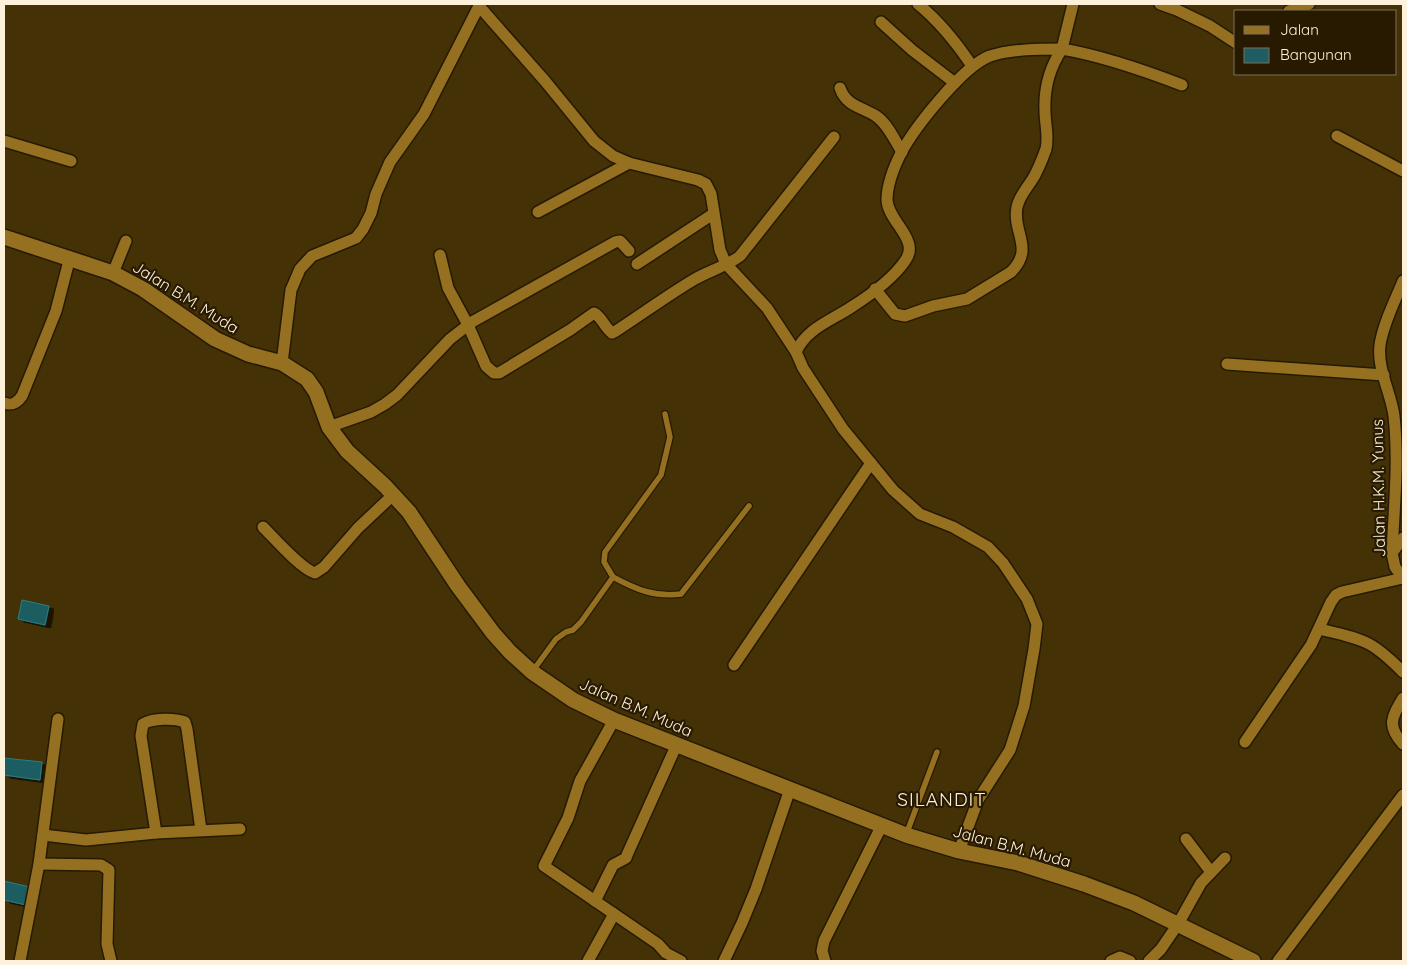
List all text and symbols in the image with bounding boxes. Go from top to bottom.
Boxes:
legend [1234,10,1397,75]
text: Jalan [1280,20,1319,39]
text: Bangunan [1280,45,1352,64]
street label: Jalan B.M. Muda [129,256,243,338]
street label: Jalan H.K.M. Yunus [1367,419,1389,557]
street label: Jalan B.M. Muda [576,673,696,741]
district label: SILANDIT [897,787,987,811]
street label: Jalan B.M. Muda [951,821,1073,871]

